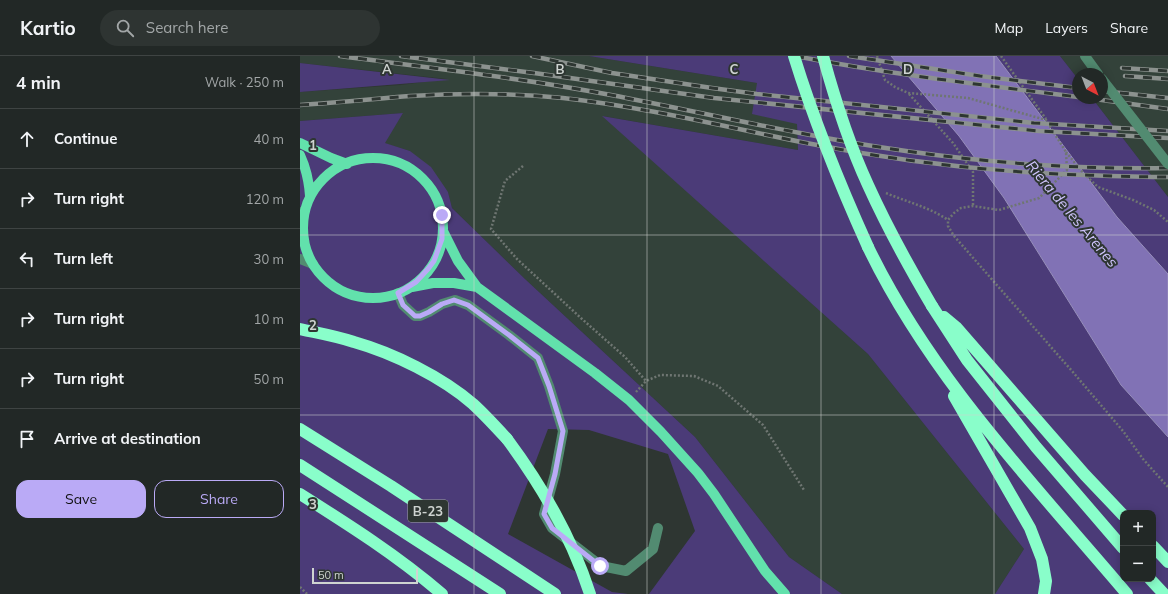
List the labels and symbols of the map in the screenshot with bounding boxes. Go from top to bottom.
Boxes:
text: A [382,61,392,77]
text: B [556,61,565,77]
text: C [730,61,739,77]
text: D [903,61,913,77]
north arrow [1072,68,1108,104]
text: 1 [309,137,317,153]
water label: Riera de les Arenes [1022,156,1123,271]
route end [433,206,451,224]
text: 2 [309,317,317,333]
text: 3 [309,496,317,512]
road number: B-23 [408,500,448,522]
route start [591,557,609,575]
scale bar [312,566,418,585]

